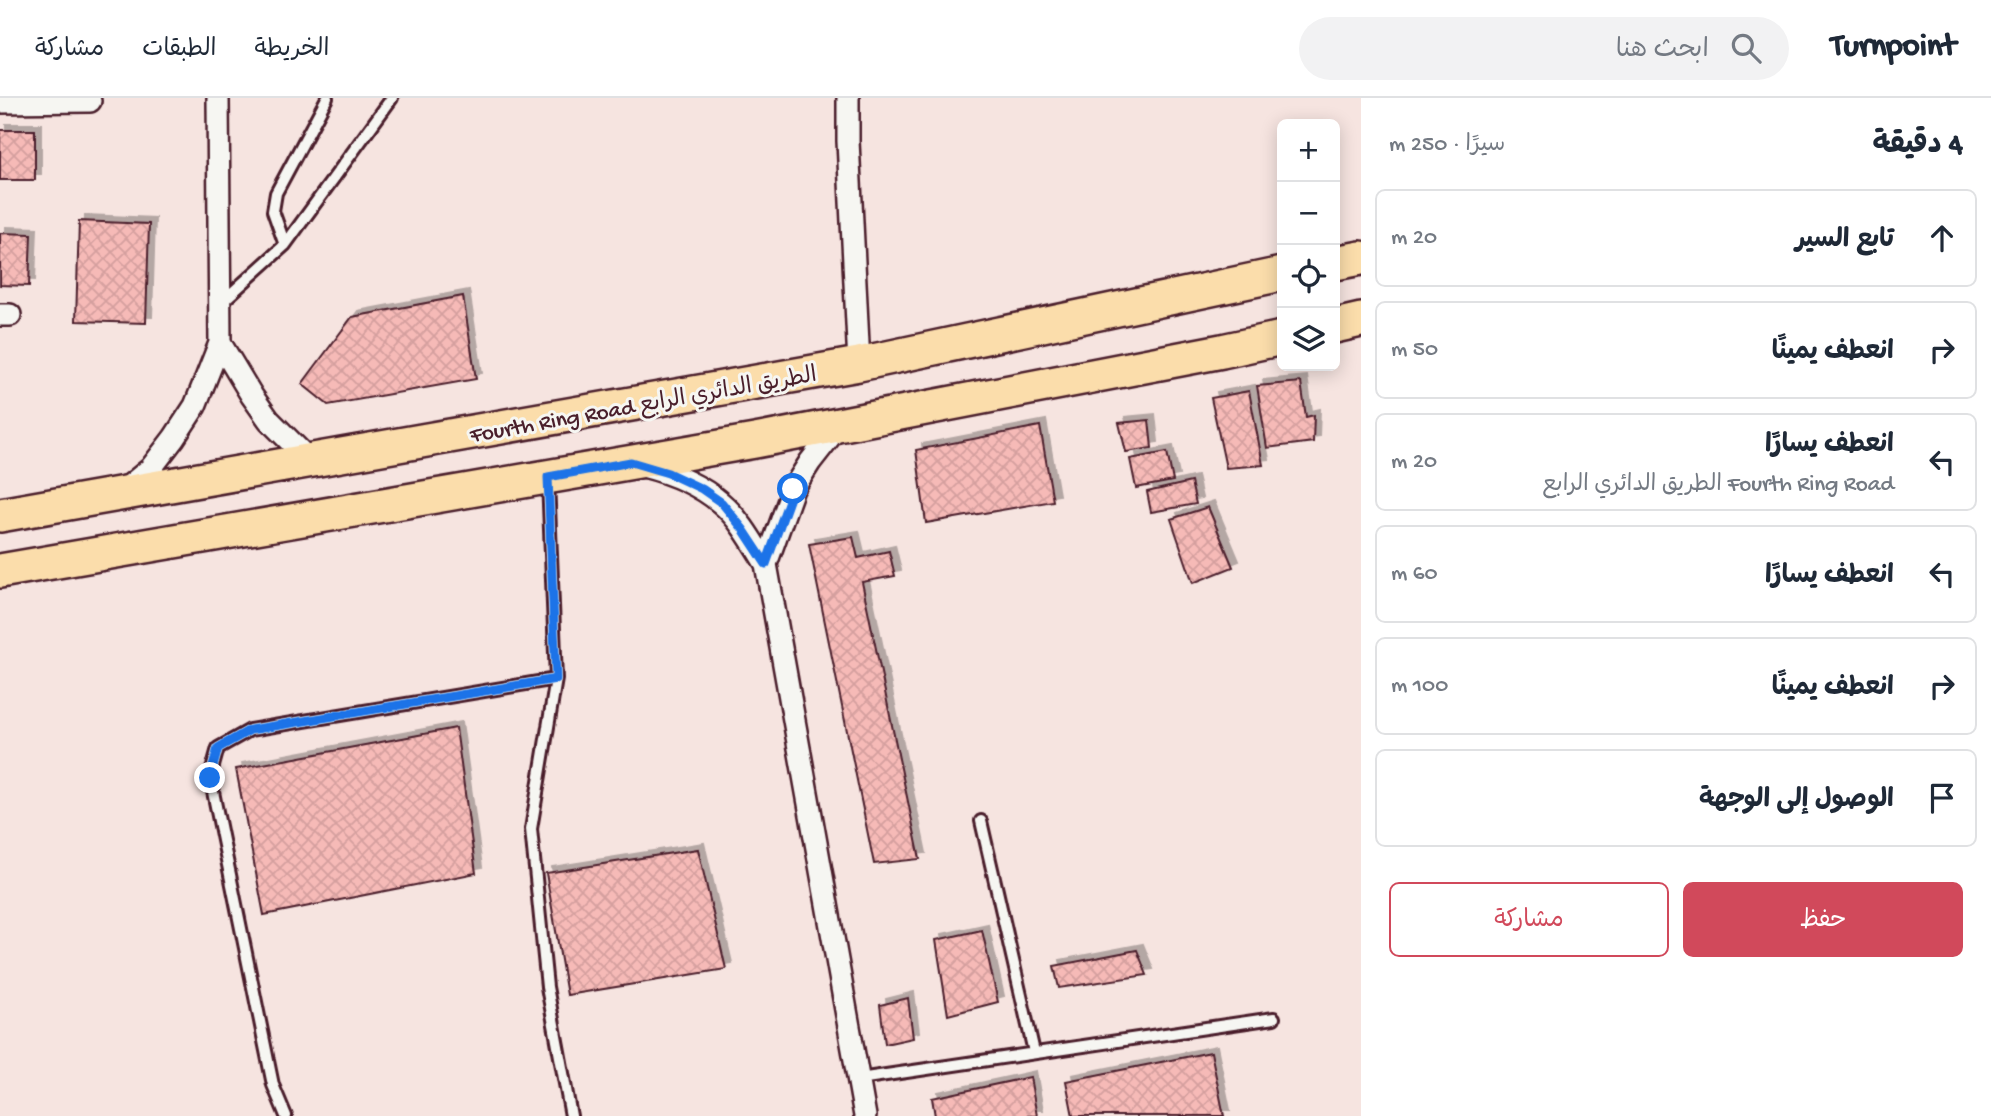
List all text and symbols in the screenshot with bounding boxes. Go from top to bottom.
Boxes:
search box [1299,17,1789,80]
icon: search [1727,29,1765,67]
text: Turnpoint [1831,29,1956,67]
text: مشاركة [35,36,104,65]
text: الطبقات [142,36,217,65]
text: الخريطة [255,36,329,65]
text: ابحث هنا [1616,36,1709,67]
map controls [1277,119,1340,371]
button: + [1277,119,1340,182]
text: 4 دقيقة [1872,129,1963,164]
text: سيرًا · 250 m [1389,132,1505,159]
button: − [1277,182,1340,245]
icon: ahead [1923,219,1961,257]
text: 20 m [1391,225,1437,252]
text: تابع السير [1795,226,1894,257]
button: locate [1277,245,1340,308]
button: layers [1277,308,1340,371]
icon: right [1923,331,1961,369]
text: 50 m [1391,337,1438,364]
text: انعطف يمينًا [1772,338,1894,369]
street label: Fourth Ring Road الطريق الدائري الرابع [467,363,819,450]
text: انعطف يسارًا [1765,431,1894,462]
icon: left [1923,443,1961,481]
text: 20 m [1391,449,1437,476]
text: Fourth Ring Road الطريق الدائري الرابع [1542,472,1894,499]
route start [777,473,808,504]
icon: left [1923,555,1961,593]
text: 60 m [1391,561,1438,588]
text: انعطف يسارًا [1765,562,1894,593]
icon: right [1923,667,1961,705]
text: 100 m [1391,673,1448,700]
text: انعطف يمينًا [1772,674,1894,705]
route end [194,762,225,793]
icon: arrive [1923,779,1961,817]
text: الوصول إلى الوجهة [1699,786,1894,817]
button: مشاركة [1389,882,1669,957]
button: حفظ [1683,882,1963,957]

